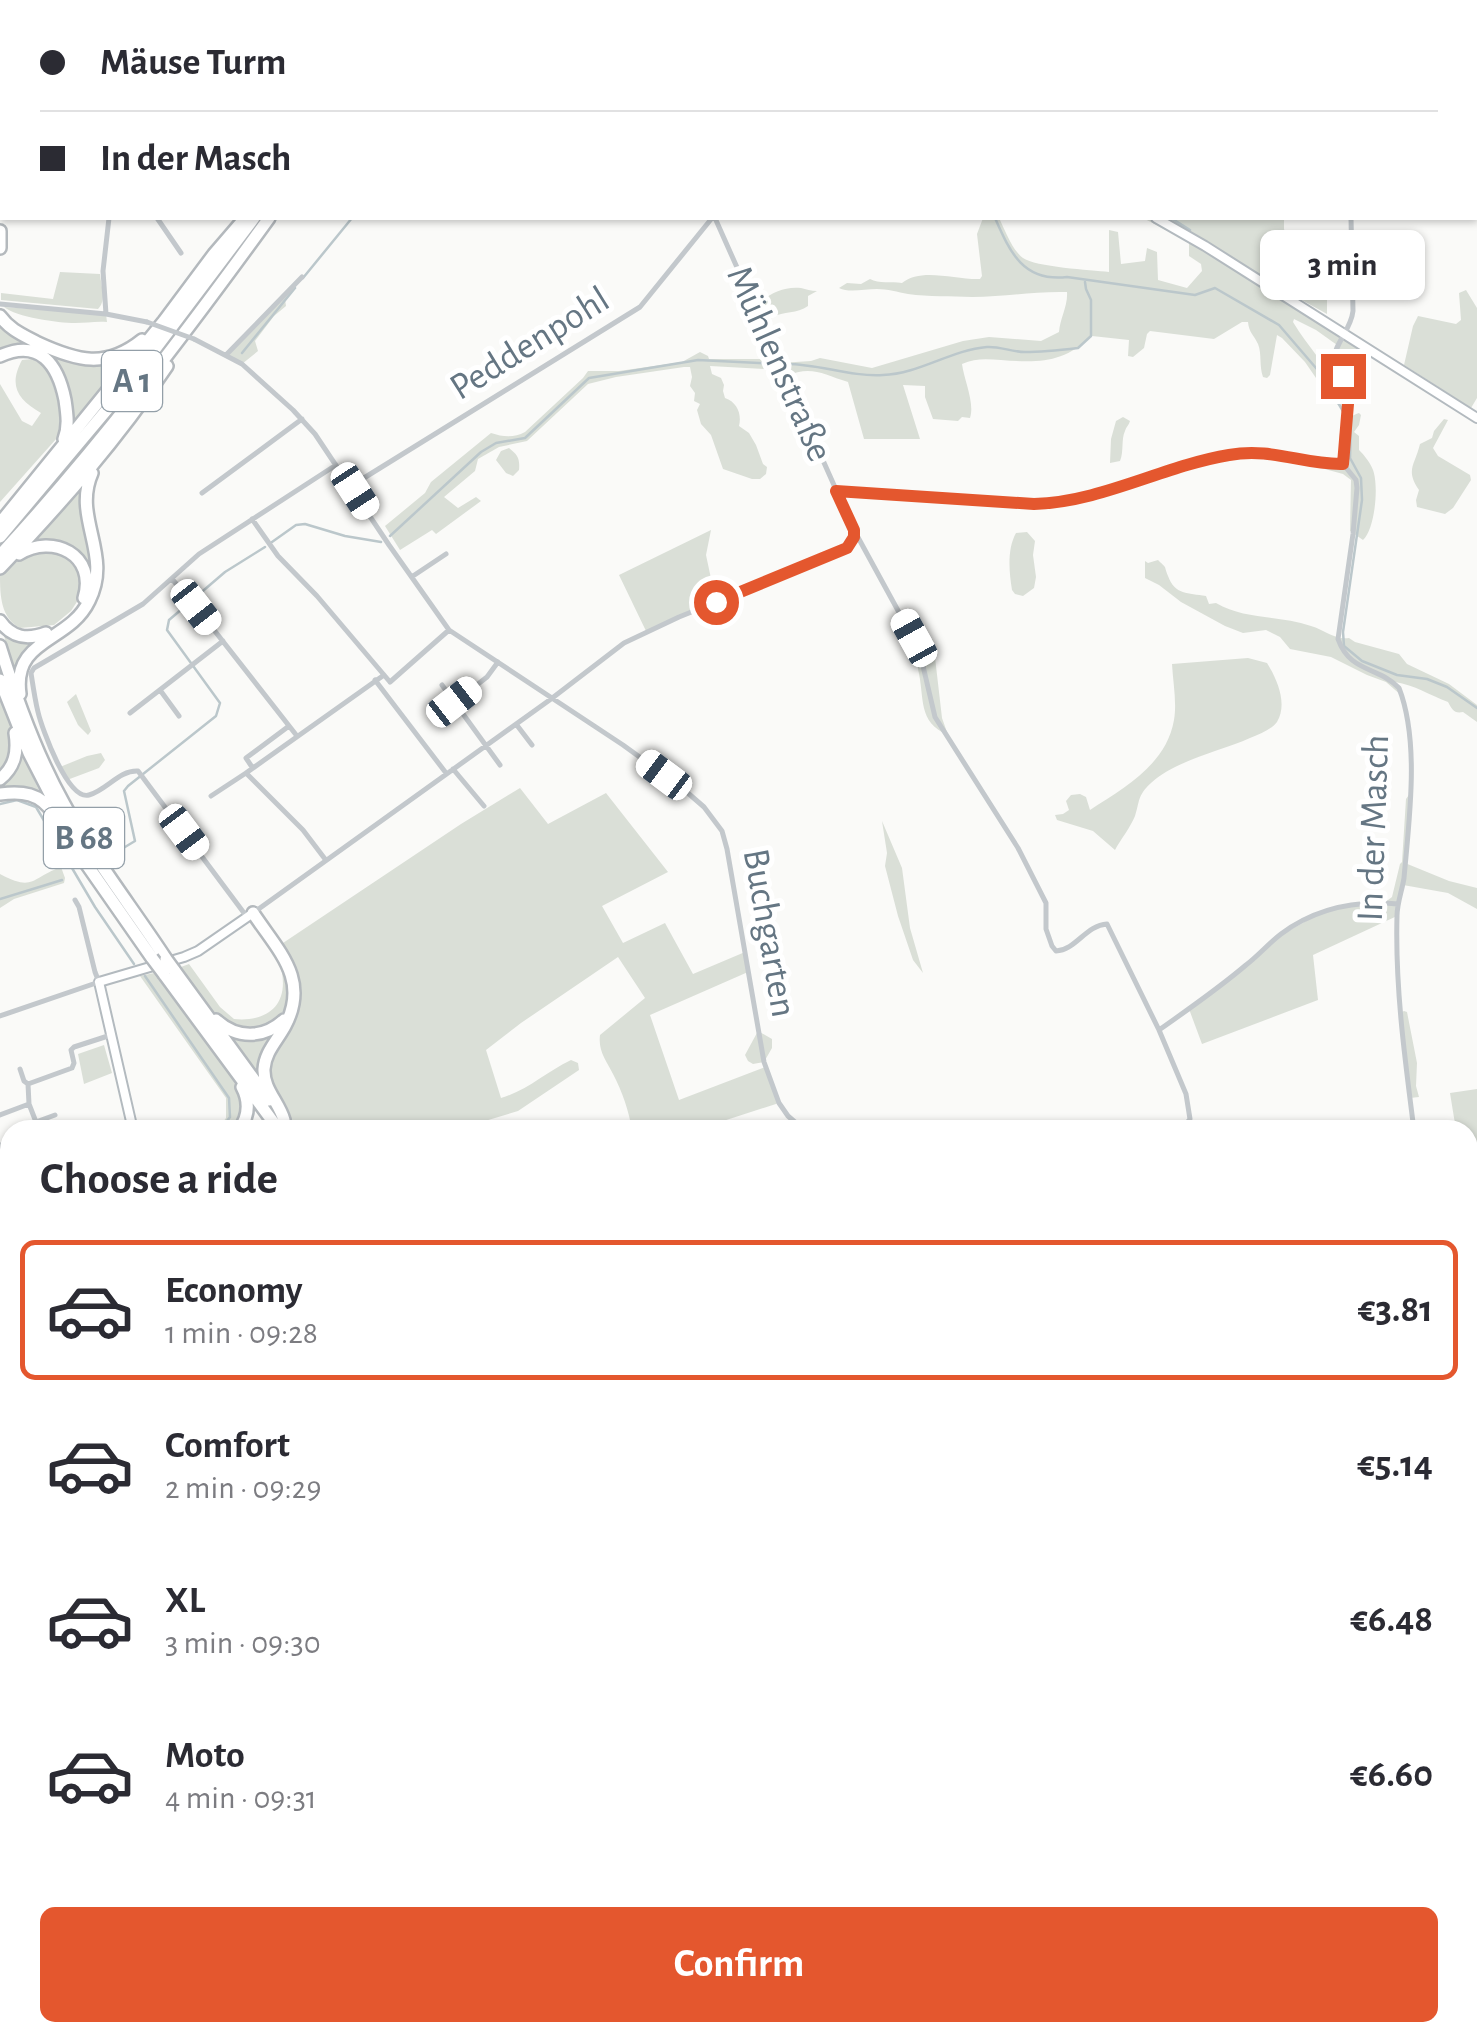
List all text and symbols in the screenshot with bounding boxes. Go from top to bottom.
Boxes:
text: Mäuse Turm [100,44,286,82]
text: In der Masch [100,140,291,178]
callout: 3 min [1260,231,1426,301]
text: 3 min [1308,249,1377,281]
street label: Mühlenstraße [719,261,839,467]
street label: Peddenpohl [444,280,616,408]
road number: A 1 [102,351,162,411]
route end [1321,354,1366,399]
car [326,458,384,524]
car [166,574,226,640]
route start [694,580,739,625]
car [886,604,942,672]
car [421,672,487,732]
street label: In der Masch [1352,734,1396,922]
car [631,745,697,805]
car [154,799,214,865]
road number: B 68 [44,808,124,868]
street label: Buchgarten [736,846,802,1020]
text: Choose a ride [40,1157,278,1202]
icon: car [45,1265,135,1355]
text: Economy [165,1272,303,1310]
text: €3.81 [1358,1291,1433,1329]
text: 1 min · 09:28 [165,1317,318,1349]
icon: car [45,1420,135,1510]
text: Comfort [165,1427,290,1465]
text: €5.14 [1357,1446,1433,1484]
text: 2 min · 09:29 [165,1472,321,1504]
icon: car [45,1575,135,1665]
text: XL [165,1582,205,1620]
text: €6.48 [1350,1601,1433,1639]
text: 3 min · 09:30 [165,1627,321,1659]
icon: car [45,1730,135,1820]
text: Moto [165,1737,245,1775]
text: €6.60 [1350,1756,1433,1794]
text: 4 min · 09:31 [165,1782,317,1814]
button: Confirm [40,1907,1438,2022]

